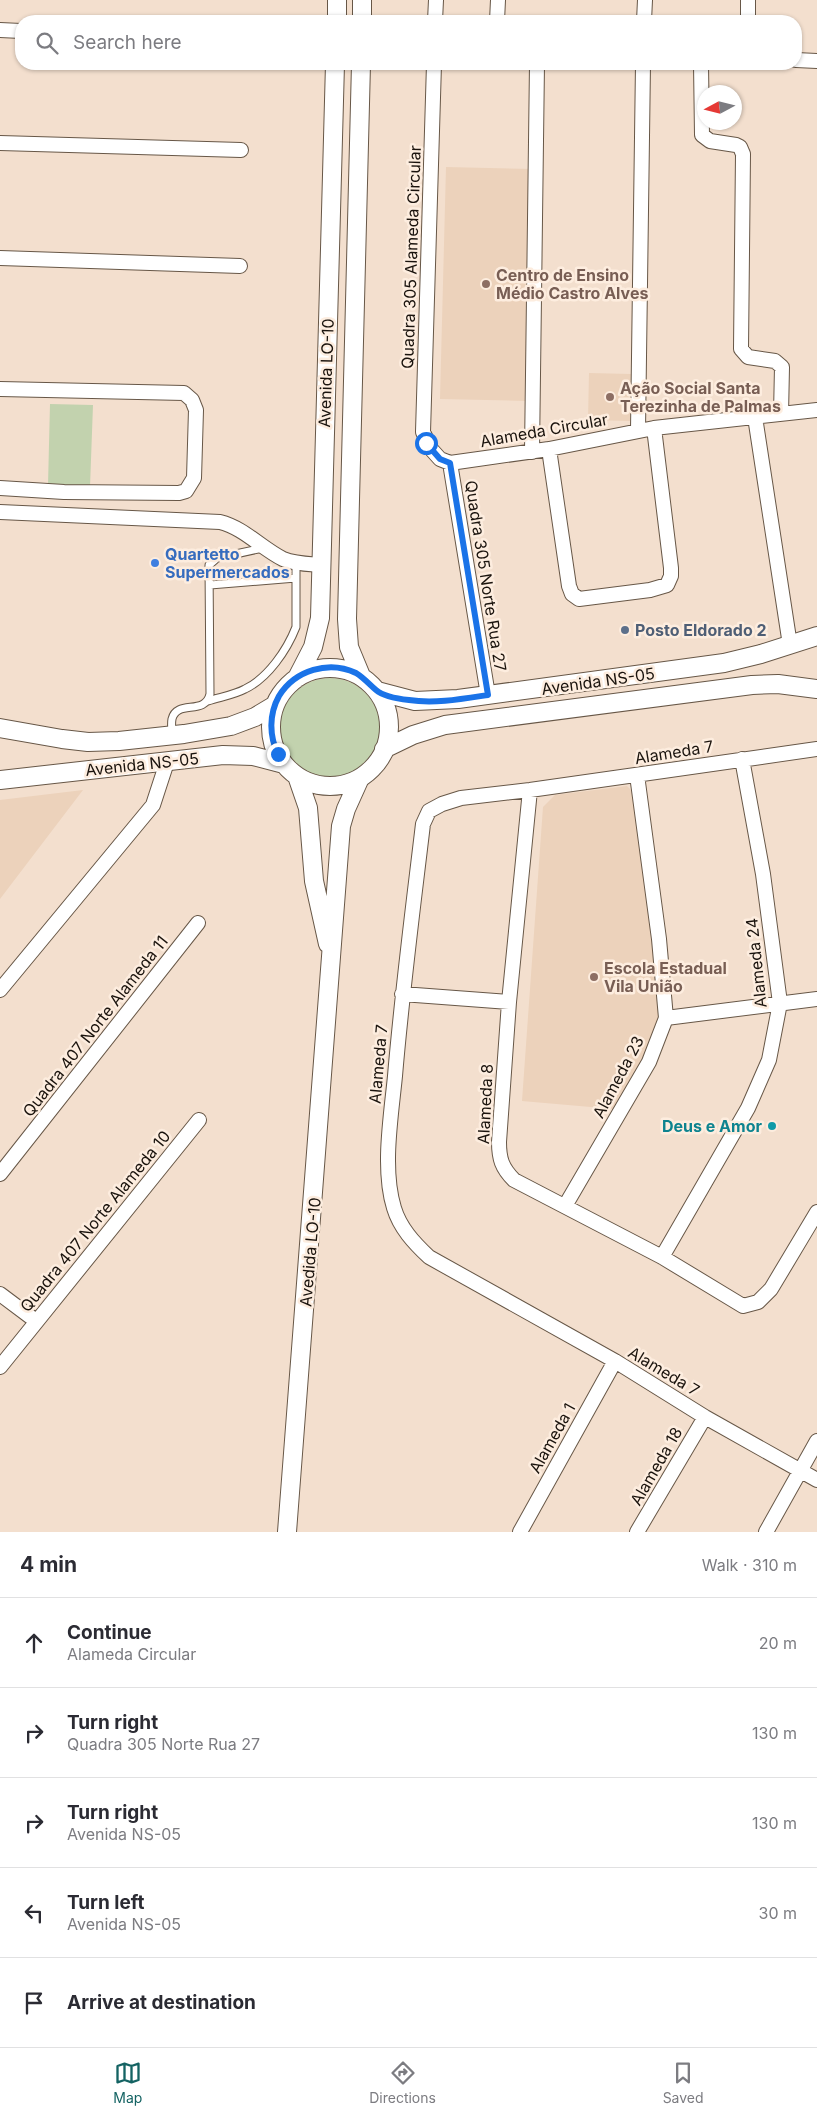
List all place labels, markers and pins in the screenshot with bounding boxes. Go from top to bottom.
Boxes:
place label: Centro de Ensino Médio Castro Alves [496,265,648,303]
marker: Centro de Ensino Médio Castro Alves [480,278,492,290]
place label: Ação Social Santa Terezinha de Palmas [620,378,781,416]
marker: Ação Social Santa Terezinha de Palmas [604,391,616,403]
place label: Quartetto Supermercados [165,544,290,582]
marker: Quartetto Supermercados [149,557,161,569]
place label: Posto Eldorado 2 [635,620,767,640]
marker: Posto Eldorado 2 [619,624,631,636]
place label: Escola Estadual Vila União [604,958,727,996]
marker: Escola Estadual Vila União [588,971,600,983]
place label: Deus e Amor [662,1116,762,1136]
marker: Deus e Amor [766,1120,778,1132]

